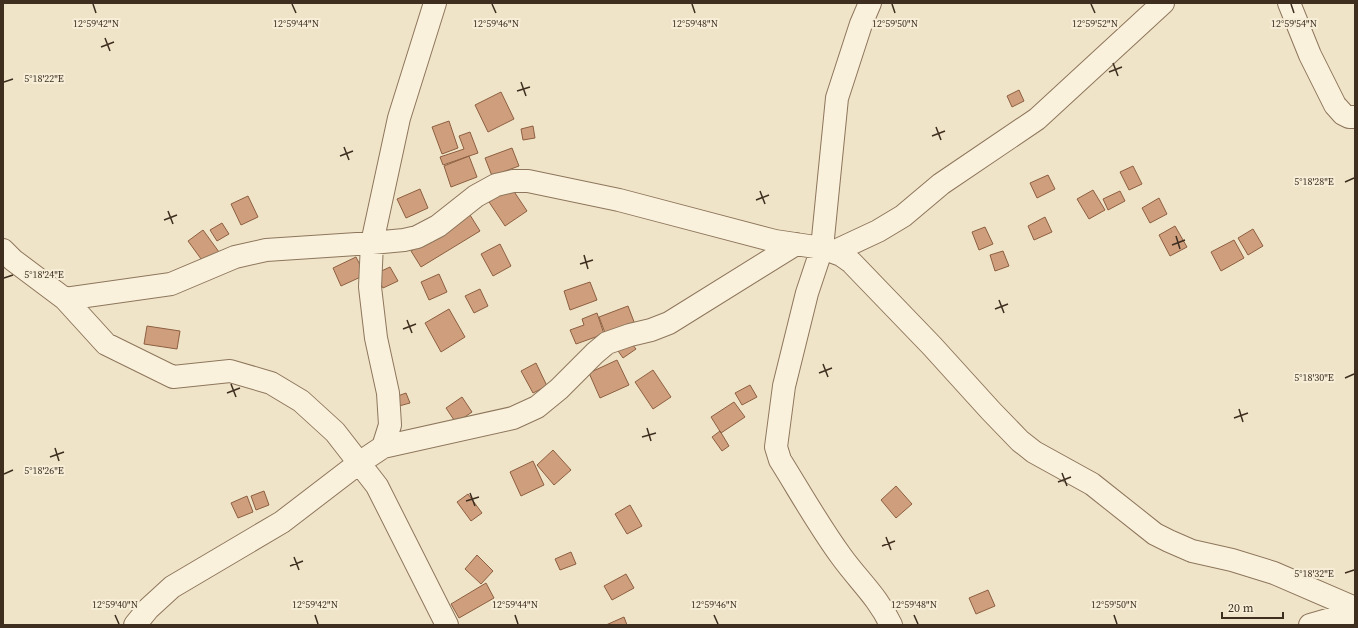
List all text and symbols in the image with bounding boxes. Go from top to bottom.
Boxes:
text: 12°59'42"N [73,17,119,30]
text: 12°59'44"N [273,17,319,30]
text: 12°59'46"N [473,17,519,30]
text: 12°59'48"N [672,17,718,30]
text: 12°59'50"N [872,17,918,30]
text: 12°59'52"N [1072,17,1118,30]
text: 12°59'54"N [1271,17,1317,30]
text: 5°18'22"E [24,72,64,85]
text: 5°18'28"E [1294,175,1334,188]
text: 5°18'24"E [24,268,64,281]
text: 5°18'30"E [1294,371,1334,384]
text: 5°18'26"E [24,464,64,477]
text: 5°18'32"E [1294,567,1334,580]
scale bar [1222,594,1283,620]
text: 12°59'40"N [92,598,138,611]
text: 12°59'42"N [292,598,338,611]
text: 12°59'44"N [492,598,538,611]
text: 12°59'46"N [691,598,737,611]
text: 12°59'48"N [891,598,937,611]
text: 12°59'50"N [1091,598,1137,611]
text: 20 m [1228,600,1254,616]

